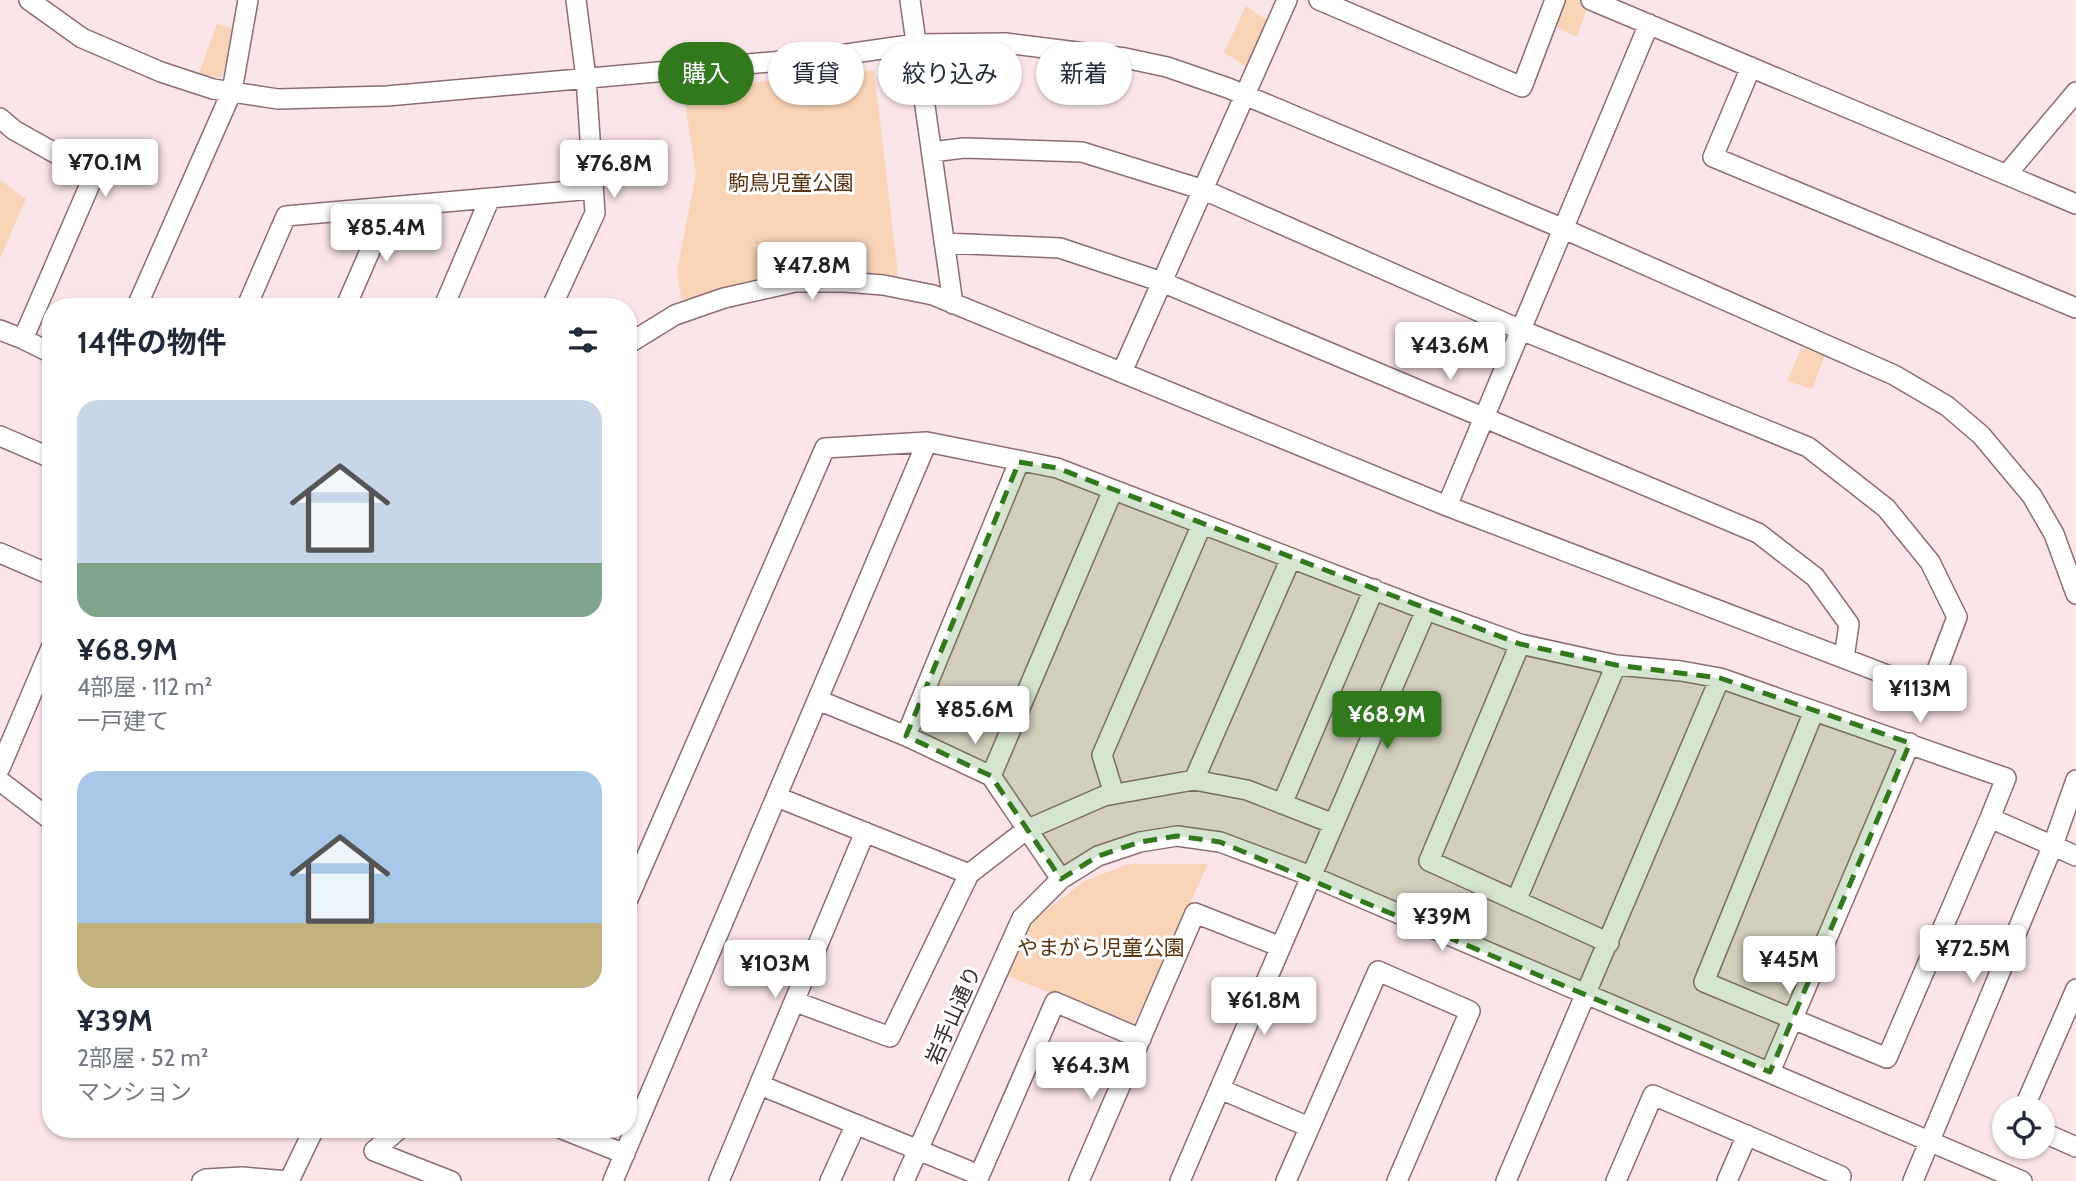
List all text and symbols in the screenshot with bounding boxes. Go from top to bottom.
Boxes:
chip: 購入 [658,42,754,105]
chip: 賃貸 [768,42,864,105]
chip: 絞り込み [878,42,1022,105]
chip: 新着 [1036,42,1132,105]
pin: ¥70.1M [48,140,162,199]
pin: ¥76.8M [557,140,671,200]
text: ¥70.1M [68,148,142,176]
text: ¥76.8M [576,149,652,177]
park label: 駒鳥児童公園 [728,170,854,195]
pin: ¥85.4M [329,204,443,264]
text: ¥85.4M [347,213,425,241]
pin: ¥47.8M [755,243,869,302]
text: ¥47.8M [773,251,851,279]
icon: filters [564,321,602,359]
pin: ¥43.6M [1393,322,1507,382]
text: 14件の物件 [77,324,227,361]
text: ¥43.6M [1411,331,1489,359]
icon: home [277,445,403,571]
text: ¥68.9M [77,631,178,668]
pin: ¥113M [1871,666,1969,725]
text: 4部屋 · 112 m² [77,673,212,701]
text: ¥113M [1889,674,1951,702]
pin: ¥85.6M [918,686,1032,746]
pin: ¥68.9M [1330,692,1444,751]
text: ¥85.6M [936,695,1014,723]
text: ¥68.9M [1348,700,1426,728]
text: 一戸建て [77,707,169,735]
icon: home [277,816,403,942]
pin: ¥39M [1401,894,1483,953]
text: ¥39M [1413,902,1471,930]
pin: ¥72.5M [1916,926,2030,985]
text: ¥72.5M [1936,934,2010,962]
park label: やまがら児童公園 [1017,935,1185,960]
pin: ¥45M [1748,936,1830,996]
pin: ¥103M [726,940,824,1000]
text: ¥45M [1759,945,1819,973]
text: ¥103M [740,949,810,977]
street label: 岩手山通り [920,962,986,1068]
pin: ¥61.8M [1207,978,1321,1037]
text: ¥61.8M [1227,986,1301,1014]
text: ¥39M [77,1002,153,1039]
pin: ¥64.3M [1034,1042,1148,1102]
text: 2部屋 · 52 m² [77,1044,208,1072]
text: ¥64.3M [1052,1051,1130,1079]
text: マンション [77,1078,192,1106]
map controls [1992,1096,2055,1159]
button: locate [1992,1096,2055,1159]

